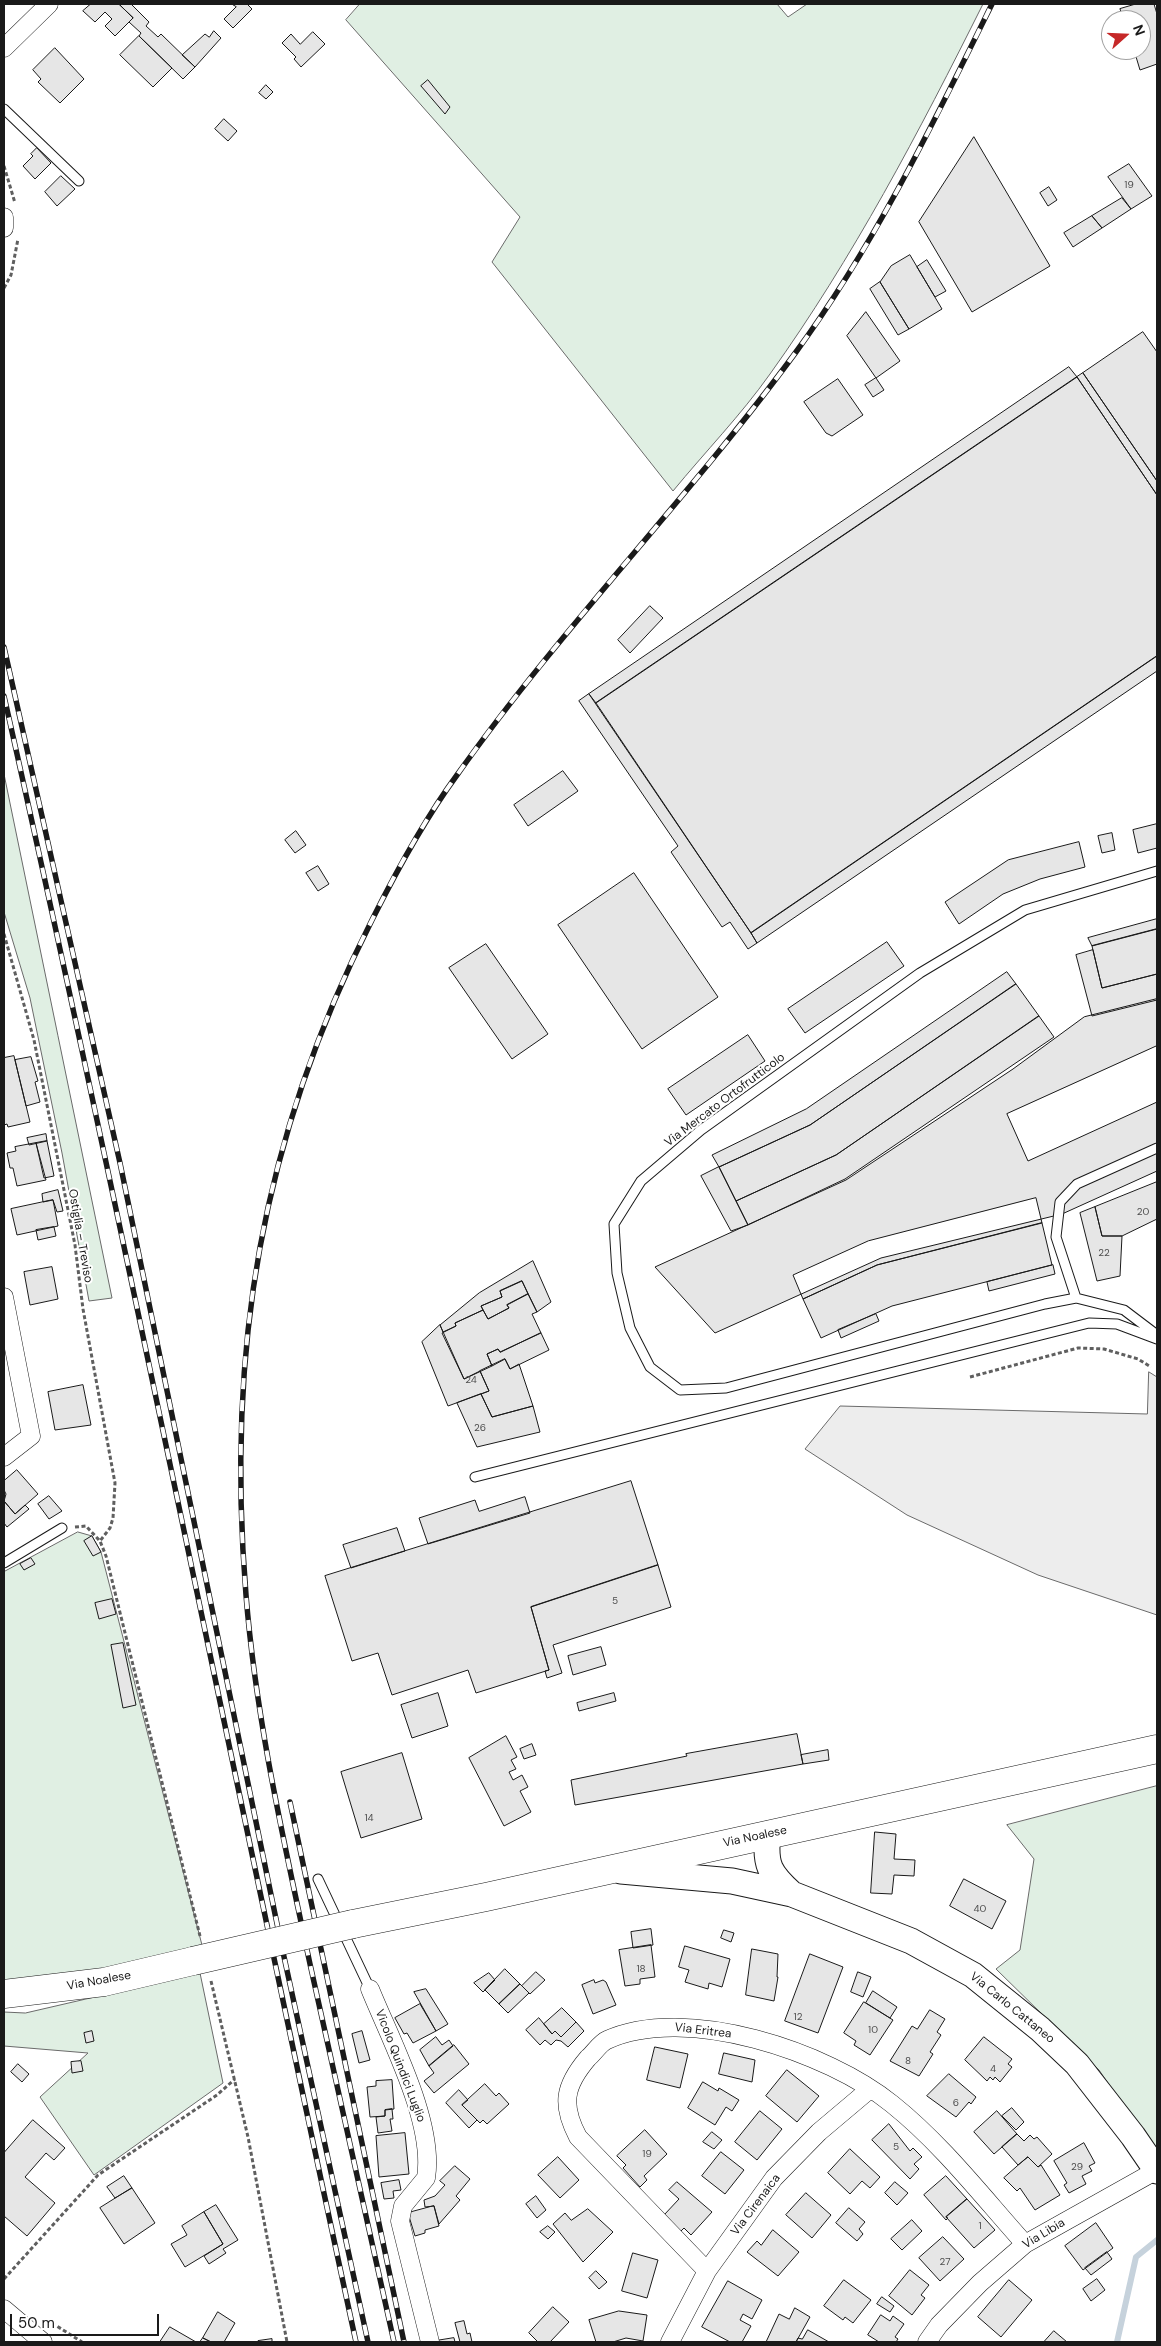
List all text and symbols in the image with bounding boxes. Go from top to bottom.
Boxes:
north arrow [1101,10,1151,60]
text: N [1129,22,1149,38]
house number: 19 [1124,179,1134,191]
street label: Via Mercato Ortofrutticolo [662,1050,788,1150]
street label: Ostiglia – Treviso [65,1188,95,1284]
house number: 20 [1137,1206,1149,1218]
house number: 22 [1098,1247,1110,1259]
house number: 24 [465,1374,477,1386]
house number: 26 [474,1422,486,1434]
house number: 5 [612,1595,618,1607]
house number: 14 [364,1812,374,1824]
street label: Via Noalese [722,1823,788,1851]
house number: 40 [974,1903,986,1915]
house number: 18 [636,1963,646,1975]
street label: Via Noalese [66,1968,132,1994]
street label: Via Carlo Cattaneo [967,1969,1057,2047]
street label: Vicolo Quindici Luglio [372,2008,428,2124]
house number: 12 [794,2011,802,2023]
street label: Via Eritrea [674,2020,732,2042]
house number: 10 [868,2024,878,2036]
house number: 8 [905,2055,911,2067]
house number: 4 [990,2063,996,2075]
house number: 6 [953,2097,959,2109]
house number: 5 [893,2141,899,2153]
house number: 19 [642,2148,652,2160]
house number: 29 [1071,2161,1083,2173]
street label: Via Cirenaica [728,2172,784,2238]
street label: Via Libia [1020,2216,1068,2252]
house number: 1 [978,2220,982,2232]
house number: 27 [940,2256,950,2268]
scale bar [12,2304,161,2336]
text: 50 m [18,2313,55,2333]

